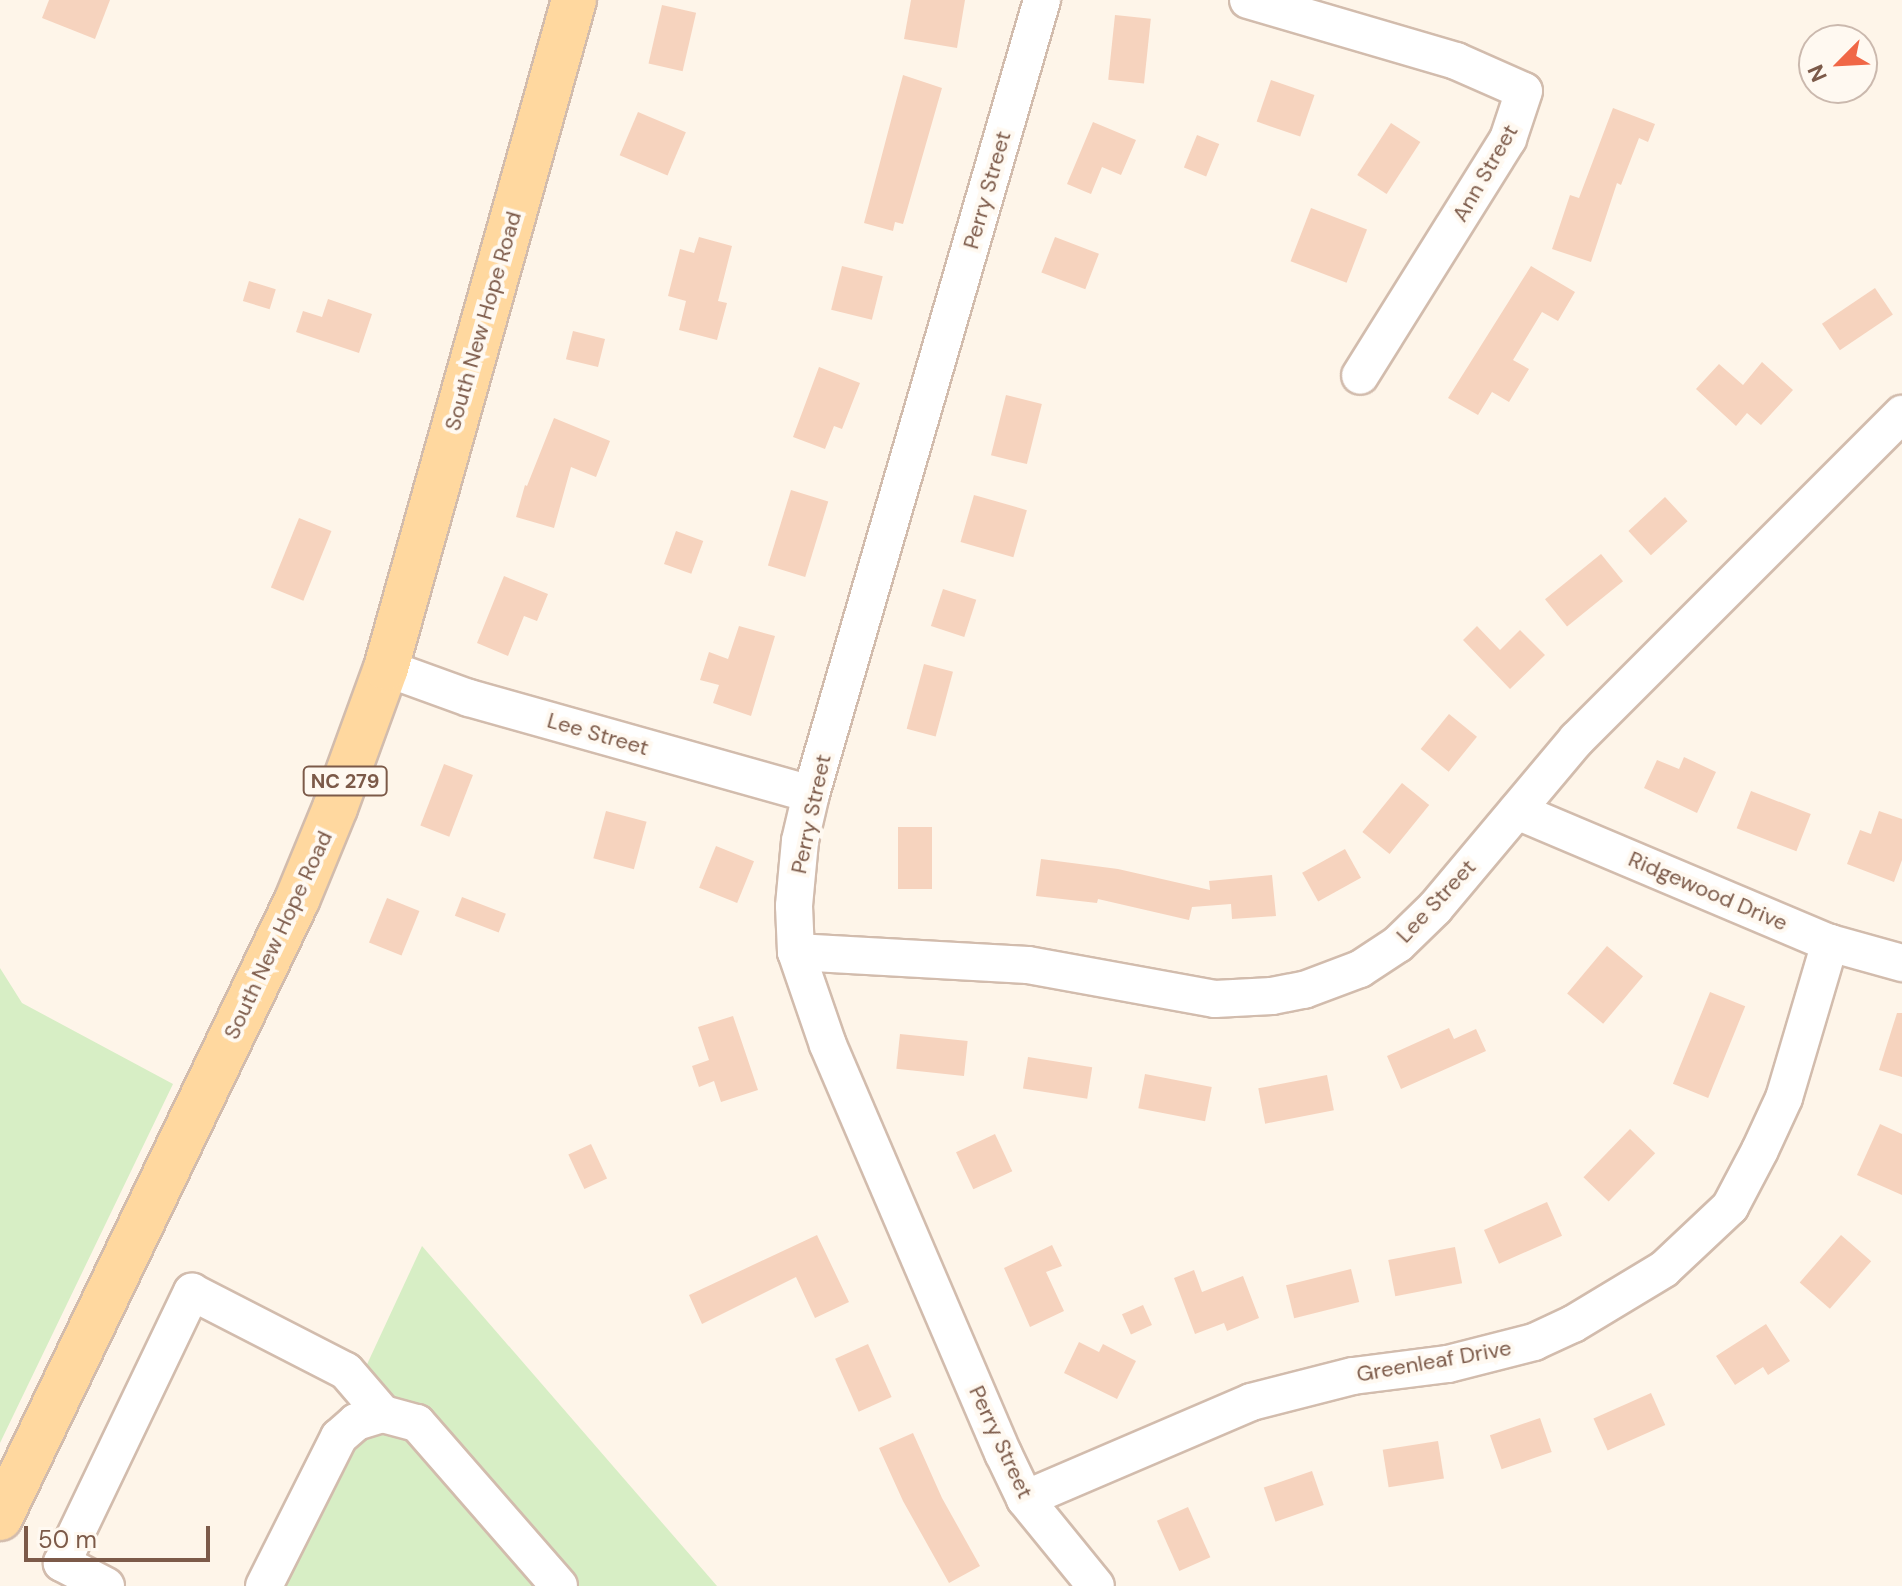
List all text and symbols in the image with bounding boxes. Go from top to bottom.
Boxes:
north arrow [1798,24,1878,104]
text: N [1801,60,1834,86]
street label: Ann Street [1447,120,1523,226]
street label: Perry Street [958,128,1016,252]
street label: South New Hope Road [439,208,527,434]
street label: Lee Street [544,707,652,761]
street label: Perry Street [785,752,837,876]
road number: NC 279 [301,765,389,797]
street label: South New Hope Road [218,827,338,1043]
street label: Ridgewood Drive [1624,846,1792,936]
street label: Lee Street [1391,854,1481,948]
street label: Greenleaf Drive [1354,1334,1514,1388]
street label: Perry Street [963,1381,1039,1503]
scale bar [28,1510,214,1560]
text: 50 m [38,1524,97,1555]

